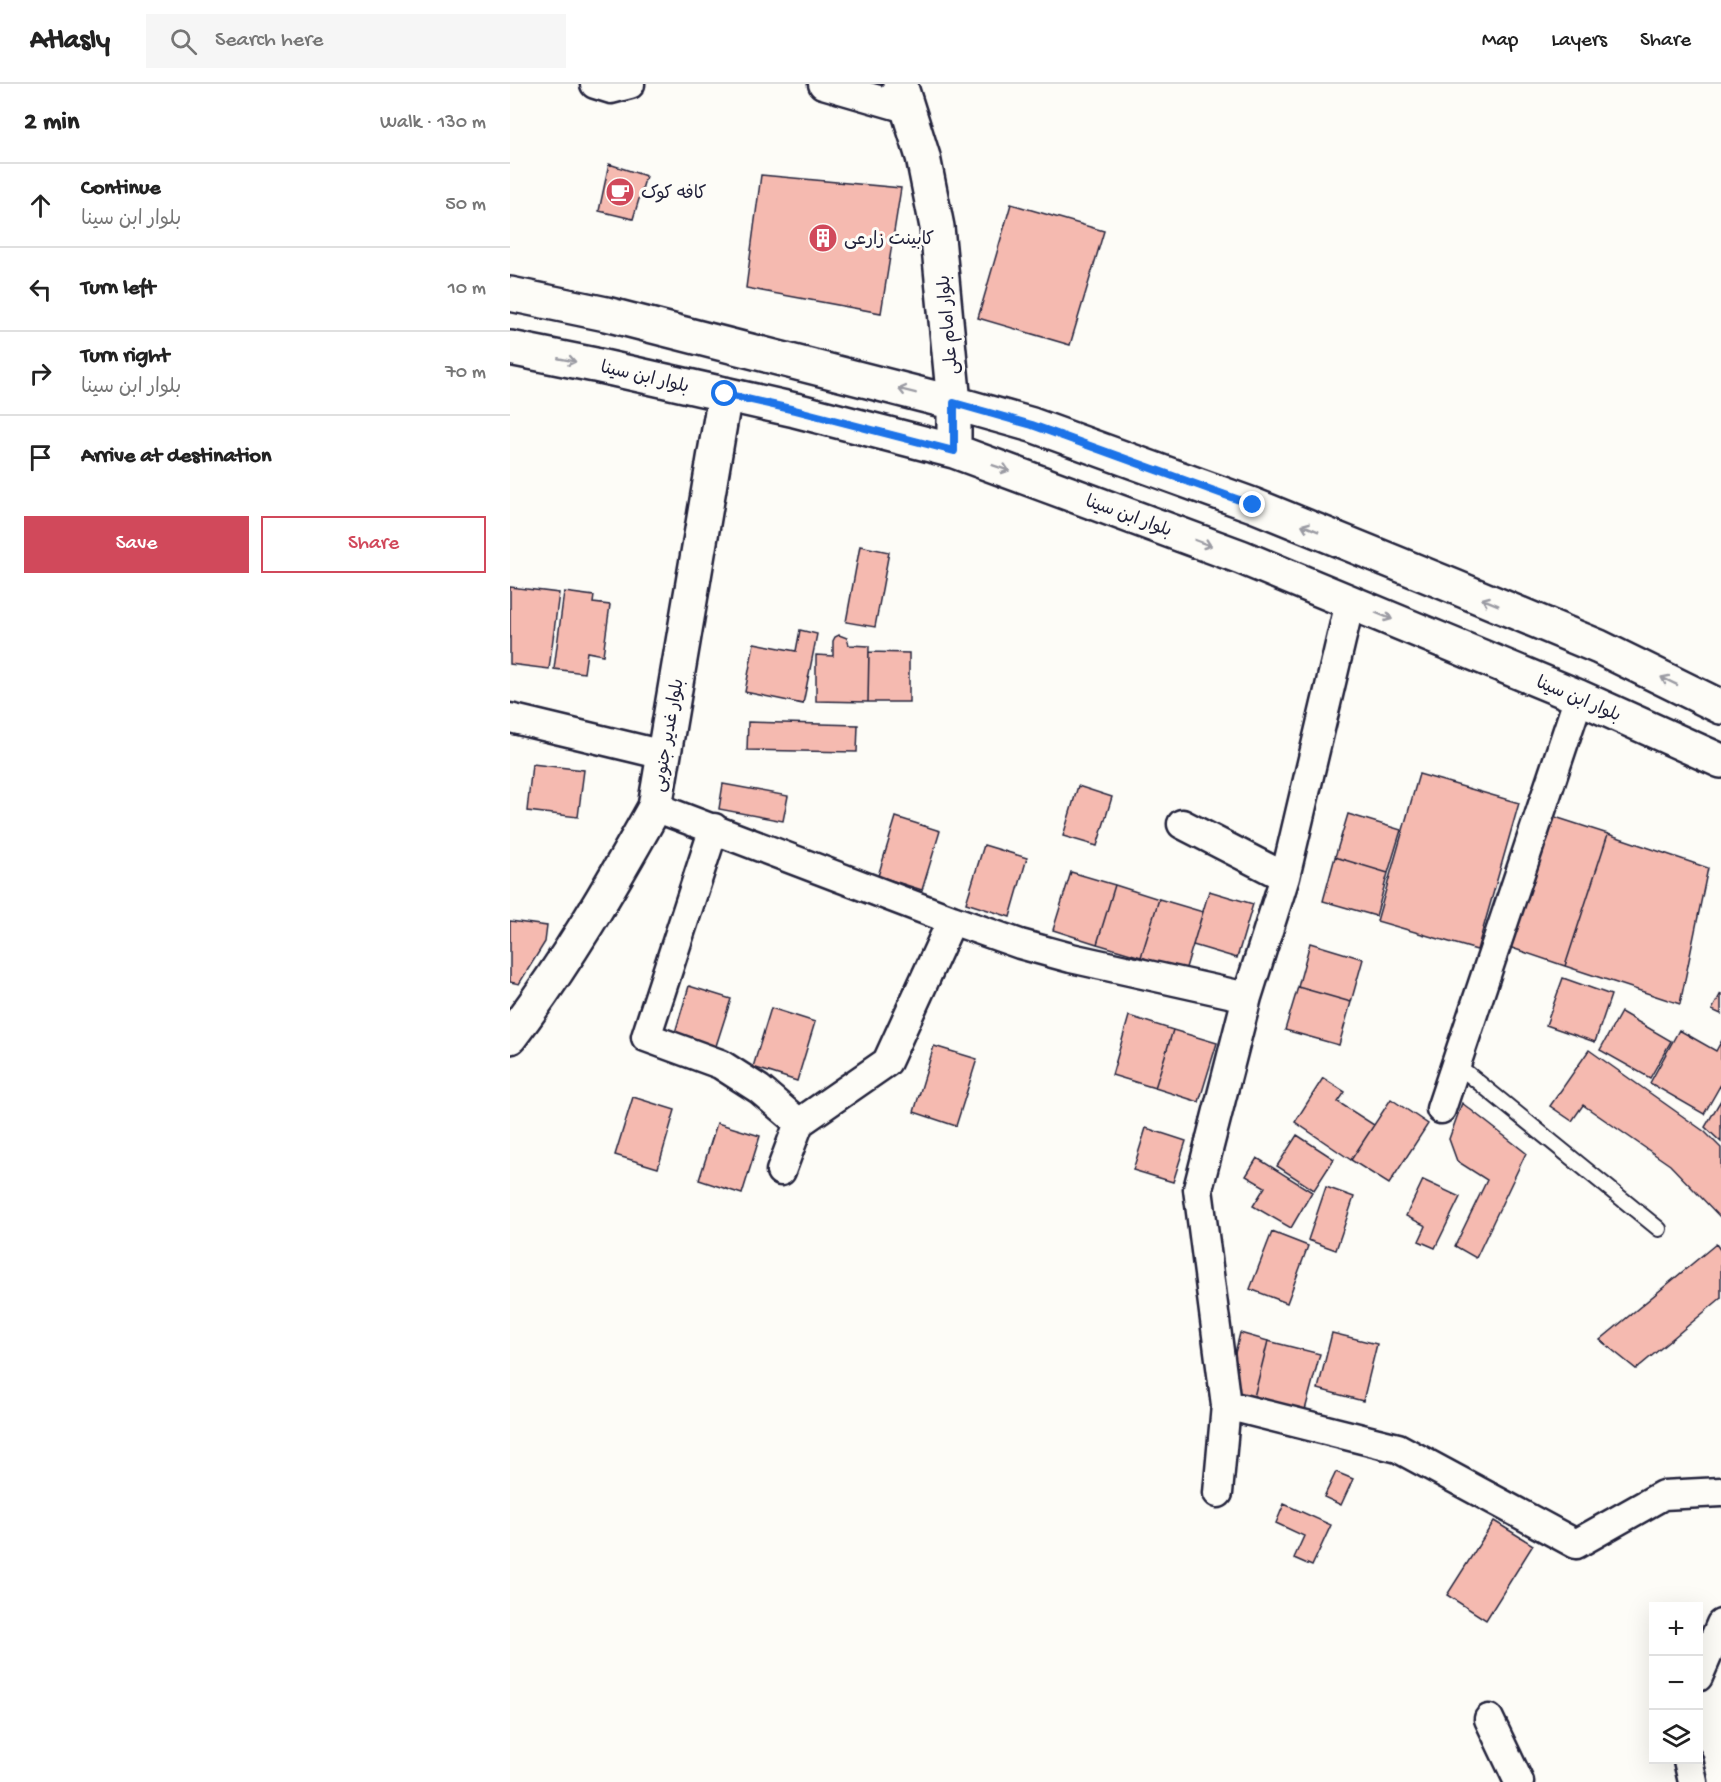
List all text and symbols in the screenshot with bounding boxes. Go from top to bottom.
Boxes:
search box [146,14,566,68]
text: Atlasly [30,25,110,58]
icon: search [167,25,200,58]
text: Search here [215,28,323,54]
text: Map [1482,29,1518,54]
text: Layers [1551,29,1607,54]
text: Share [1640,29,1691,54]
text: 2 min [24,108,79,139]
text: Walk · 130 m [380,112,486,135]
text: Continue [81,176,161,202]
cafe icon: کافه کوک [604,176,636,208]
place label: کافه کوک [641,184,707,205]
icon: ahead [24,189,57,222]
text: 50 m [445,194,486,217]
text: بلوار ابن سینا [81,209,181,232]
building icon: کابینت زارعی [807,222,839,254]
place label: کابینت زارعی [844,230,935,251]
icon: left [24,273,57,306]
street label: بلوار امام علی [935,274,965,375]
text: Turn left [81,276,155,302]
text: 10 m [448,278,486,301]
text: Turn right [81,344,169,370]
one-way arrow [557,355,577,366]
icon: right [24,357,57,390]
street label: بلوار ابن سینا [598,358,691,399]
text: 70 m [445,362,486,385]
text: بلوار ابن سینا [81,377,181,400]
route start [711,380,737,406]
one-way arrow [898,384,917,396]
icon: arrive [24,441,57,474]
text: Arrive at destination [81,444,271,470]
one-way arrow [991,463,1010,474]
route end [1239,491,1265,517]
street label: بلوار ابن سینا [1082,492,1174,543]
button: Save [24,516,249,573]
button: Share [261,516,486,573]
one-way arrow [1301,522,1320,533]
one-way arrow [1193,538,1212,549]
one-way arrow [1482,596,1500,607]
one-way arrow [1374,611,1393,622]
street label: بلوار ابن سینا [1532,673,1624,728]
one-way arrow [1660,674,1678,686]
street label: بلوار غدیر جنوبی [649,677,690,794]
map controls [1649,1602,1703,1764]
button: + [1649,1602,1703,1656]
button: − [1649,1656,1703,1710]
button: layers [1649,1710,1703,1764]

